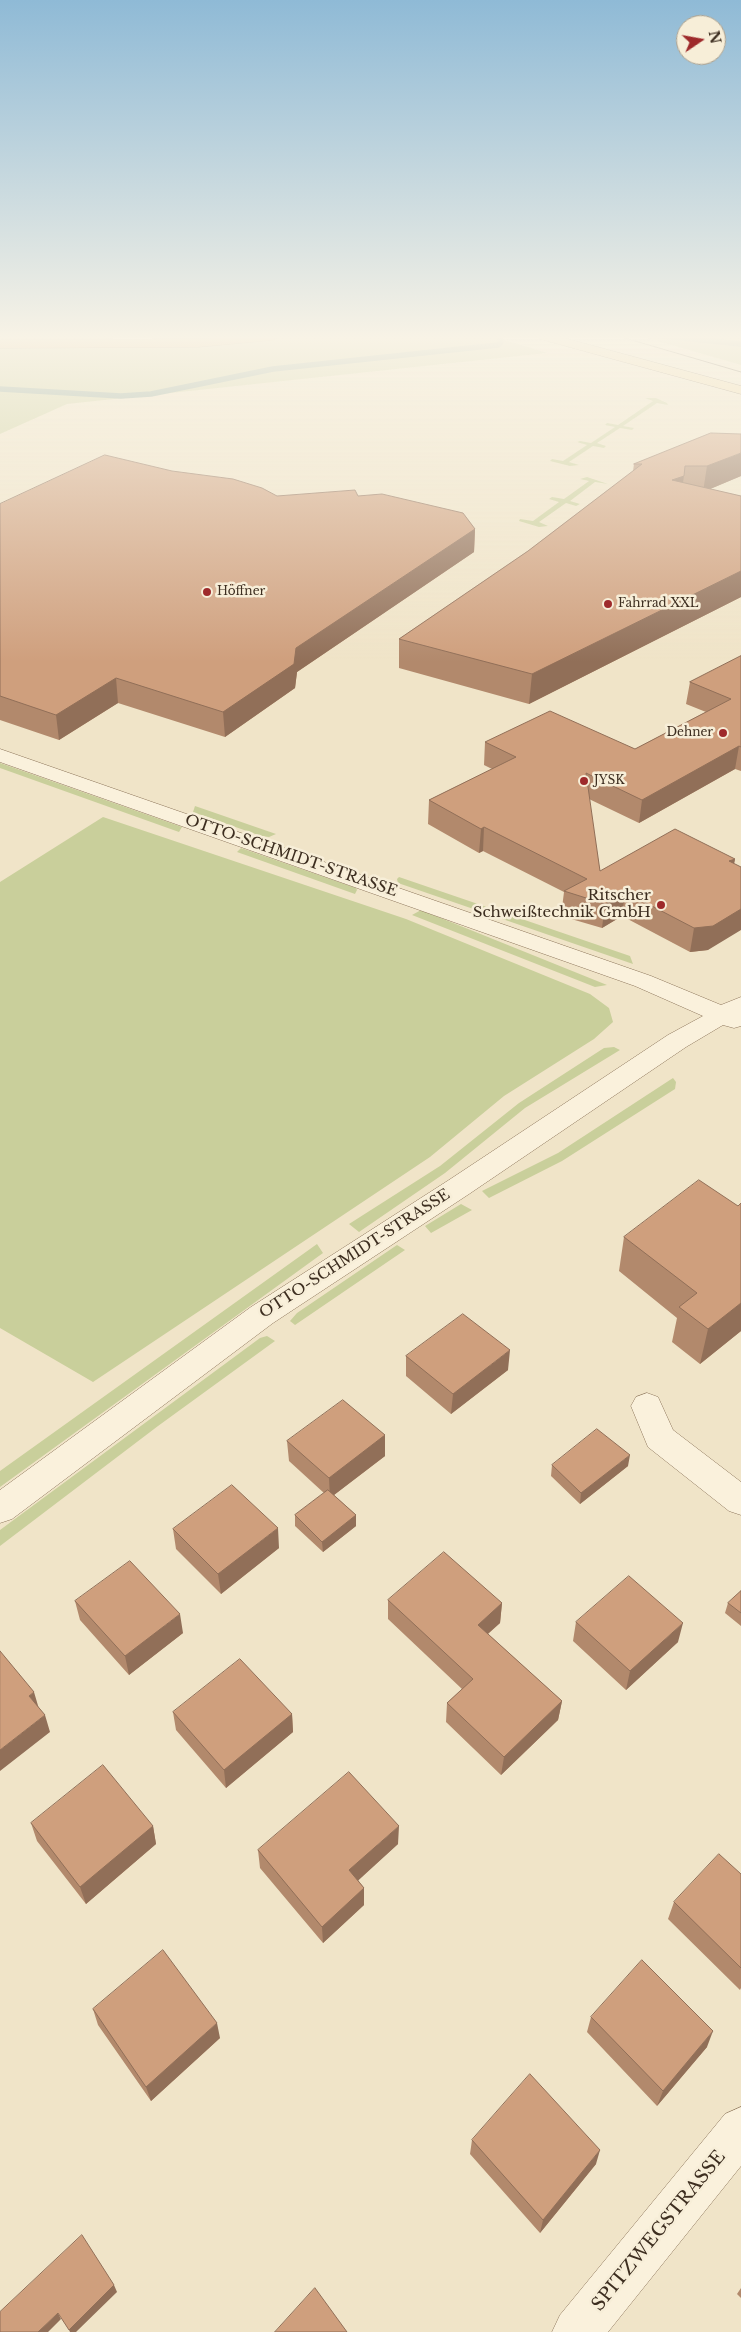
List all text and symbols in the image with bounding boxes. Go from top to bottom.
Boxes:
north arrow [676,15,726,65]
text: N [705,29,725,45]
place label: Höffner [217,585,265,599]
marker: Höffner [201,586,213,598]
place label: Fahrrad XXL [618,597,699,611]
marker: Fahrrad XXL [602,598,614,610]
place label: Dehner [666,726,713,740]
marker: Dehner [717,727,729,739]
place label: JYSK [594,774,624,788]
marker: JYSK [578,775,590,787]
street label: OTTO-SCHMIDT-STRASSE [182,811,400,901]
place label: Ritscher Schweißtechnik GmbH [473,887,651,922]
marker: Ritscher Schweißtechnik GmbH [655,899,667,911]
street label: OTTO-SCHMIDT-STRASSE [256,1186,454,1322]
street label: SPITZWEGSTRASSE [588,2147,730,2315]

